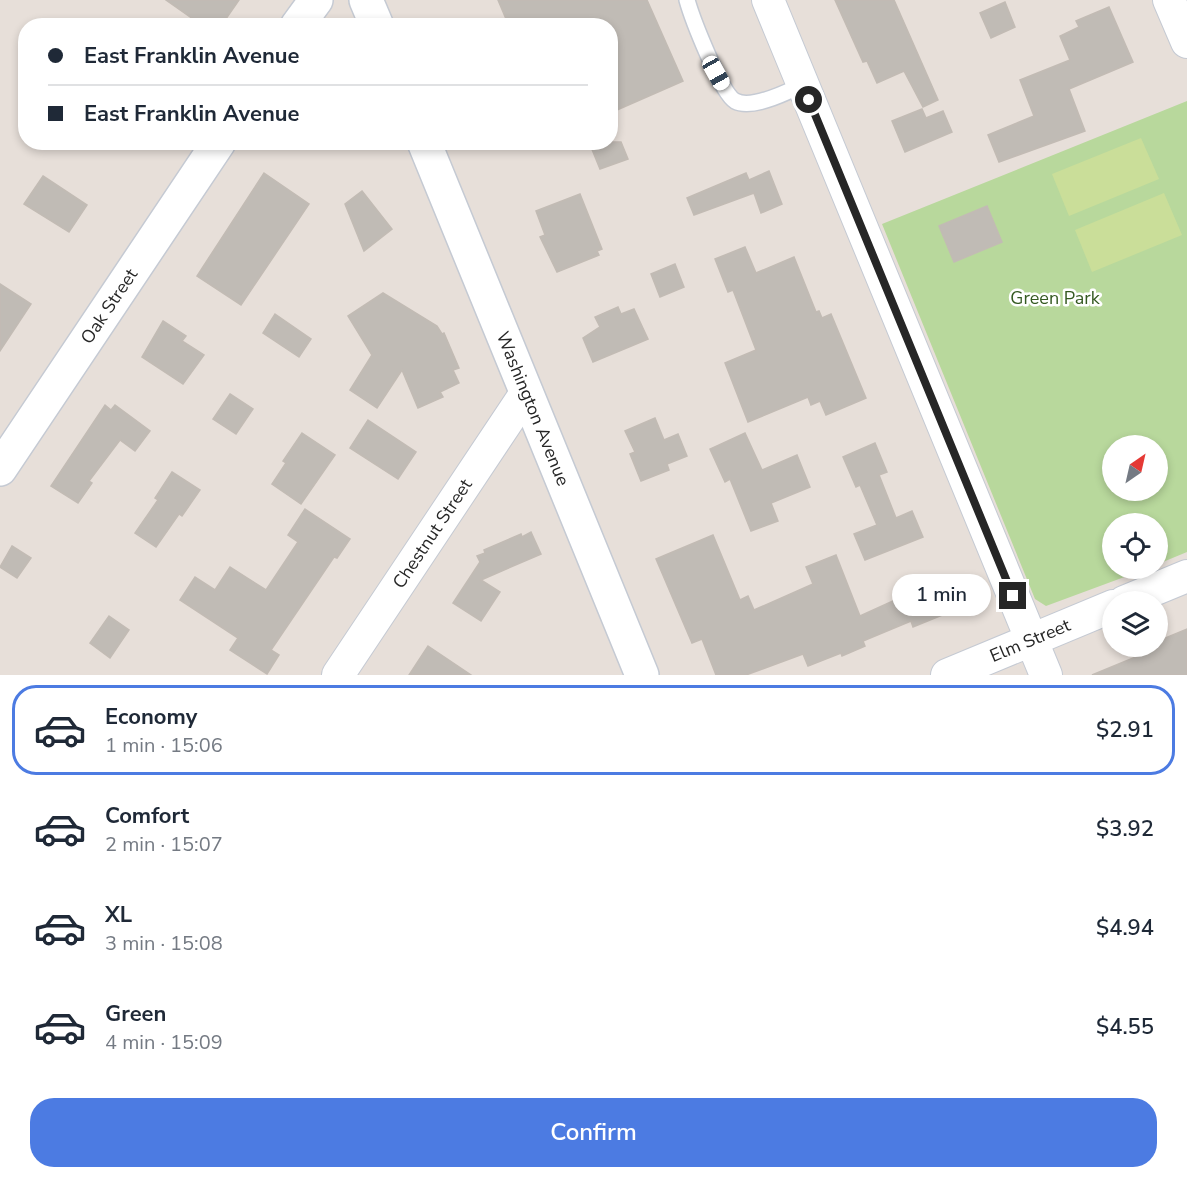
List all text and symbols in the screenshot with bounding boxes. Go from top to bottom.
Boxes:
text: East Franklin Avenue [84,41,299,71]
car [699,53,733,93]
route start [795,86,822,113]
text: East Franklin Avenue [84,99,299,129]
street label: Oak Street [75,263,143,349]
park label: Green Park [1010,286,1101,310]
street label: Washington Avenue [491,328,575,489]
north arrow [1102,435,1168,501]
map controls [1102,435,1168,657]
street label: Chestnut Street [387,473,478,593]
button: locate [1102,513,1168,579]
callout: 1 min [893,575,992,617]
text: 1 min [916,581,967,608]
route end [999,582,1026,609]
button: layers [1102,591,1168,657]
street label: Elm Street [986,613,1075,668]
text: Economy [105,702,197,732]
icon: car [33,703,87,757]
text: $2.91 [1096,715,1154,745]
text: 1 min · 15:06 [105,732,223,759]
text: Comfort [105,801,189,831]
icon: car [33,802,87,856]
text: $3.92 [1096,814,1154,844]
text: 2 min · 15:07 [105,831,223,858]
text: XL [105,900,132,930]
icon: car [33,901,87,955]
text: $4.94 [1096,913,1154,943]
text: 3 min · 15:08 [105,930,223,957]
text: Green [105,999,166,1029]
icon: car [33,1000,87,1054]
text: $4.55 [1096,1012,1154,1042]
text: 4 min · 15:09 [105,1029,223,1056]
button: Confirm [30,1098,1157,1167]

